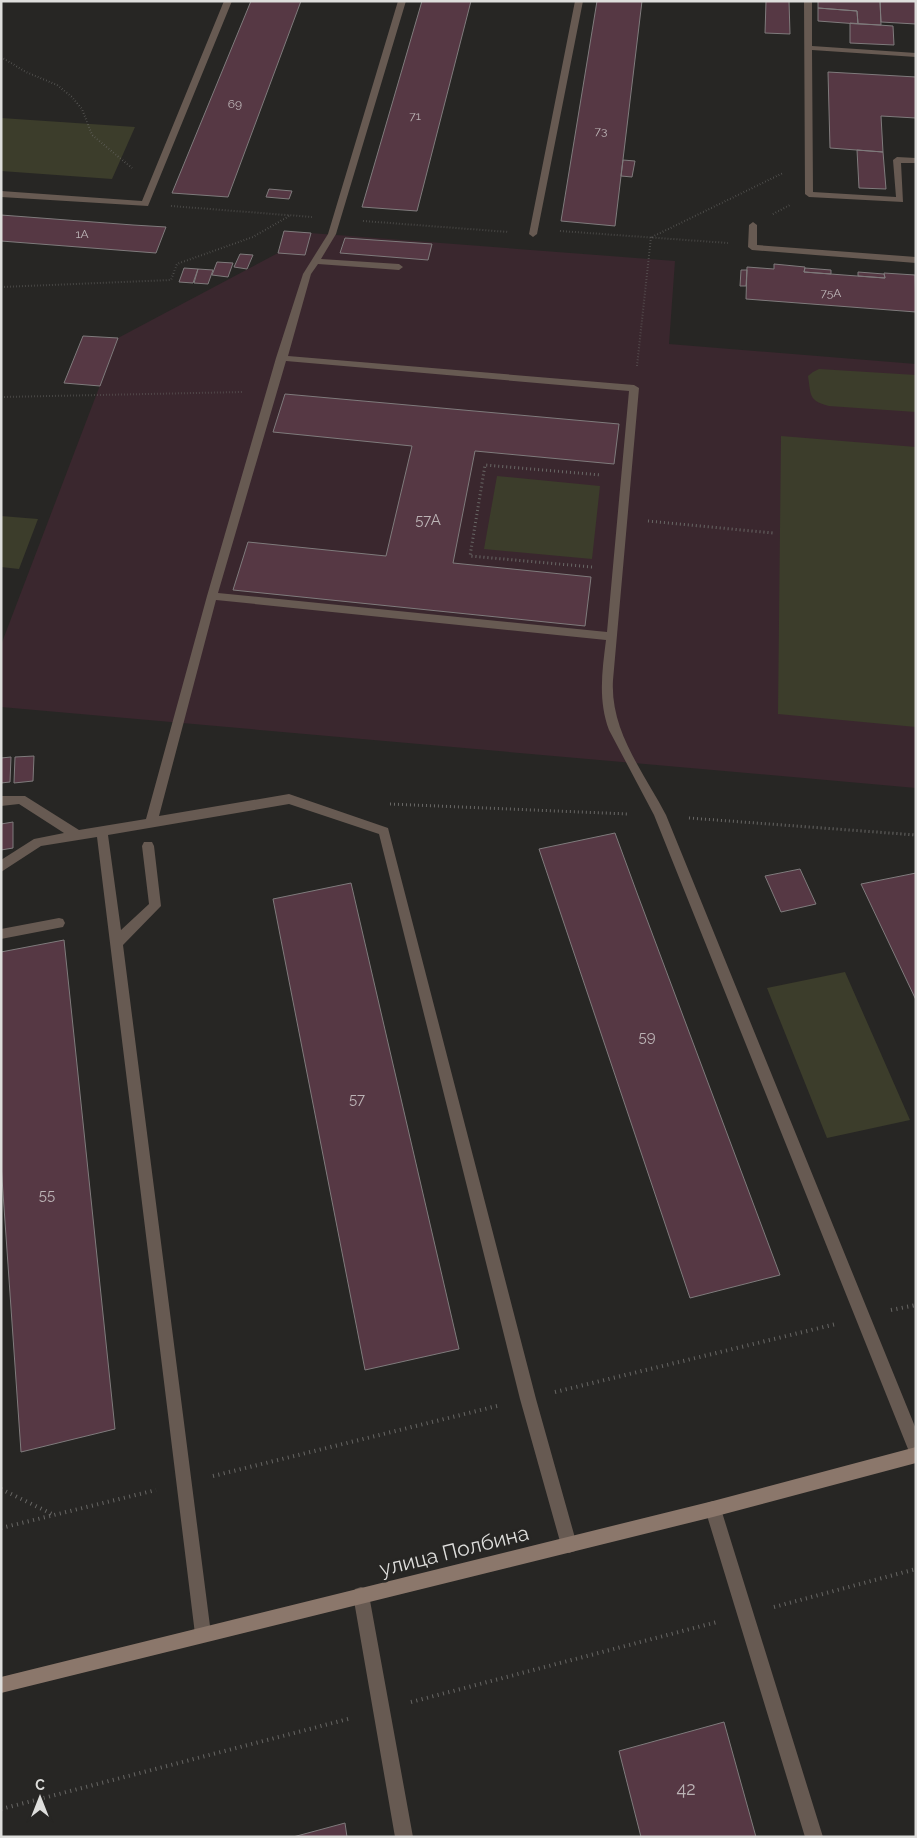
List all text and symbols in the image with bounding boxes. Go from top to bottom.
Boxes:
house number: 69 [228,97,242,111]
house number: 71 [409,109,421,123]
house number: 73 [595,124,607,138]
house number: 1А [75,227,89,241]
house number: 75А [821,286,841,300]
house number: 57А [415,511,441,529]
house number: 59 [639,1028,656,1046]
house number: 57 [349,1090,365,1108]
house number: 55 [39,1186,55,1204]
street label: улица Полбина [377,1520,531,1581]
north arrow [15,1773,65,1823]
text: С [35,1777,45,1793]
house number: 42 [676,1778,696,1799]

